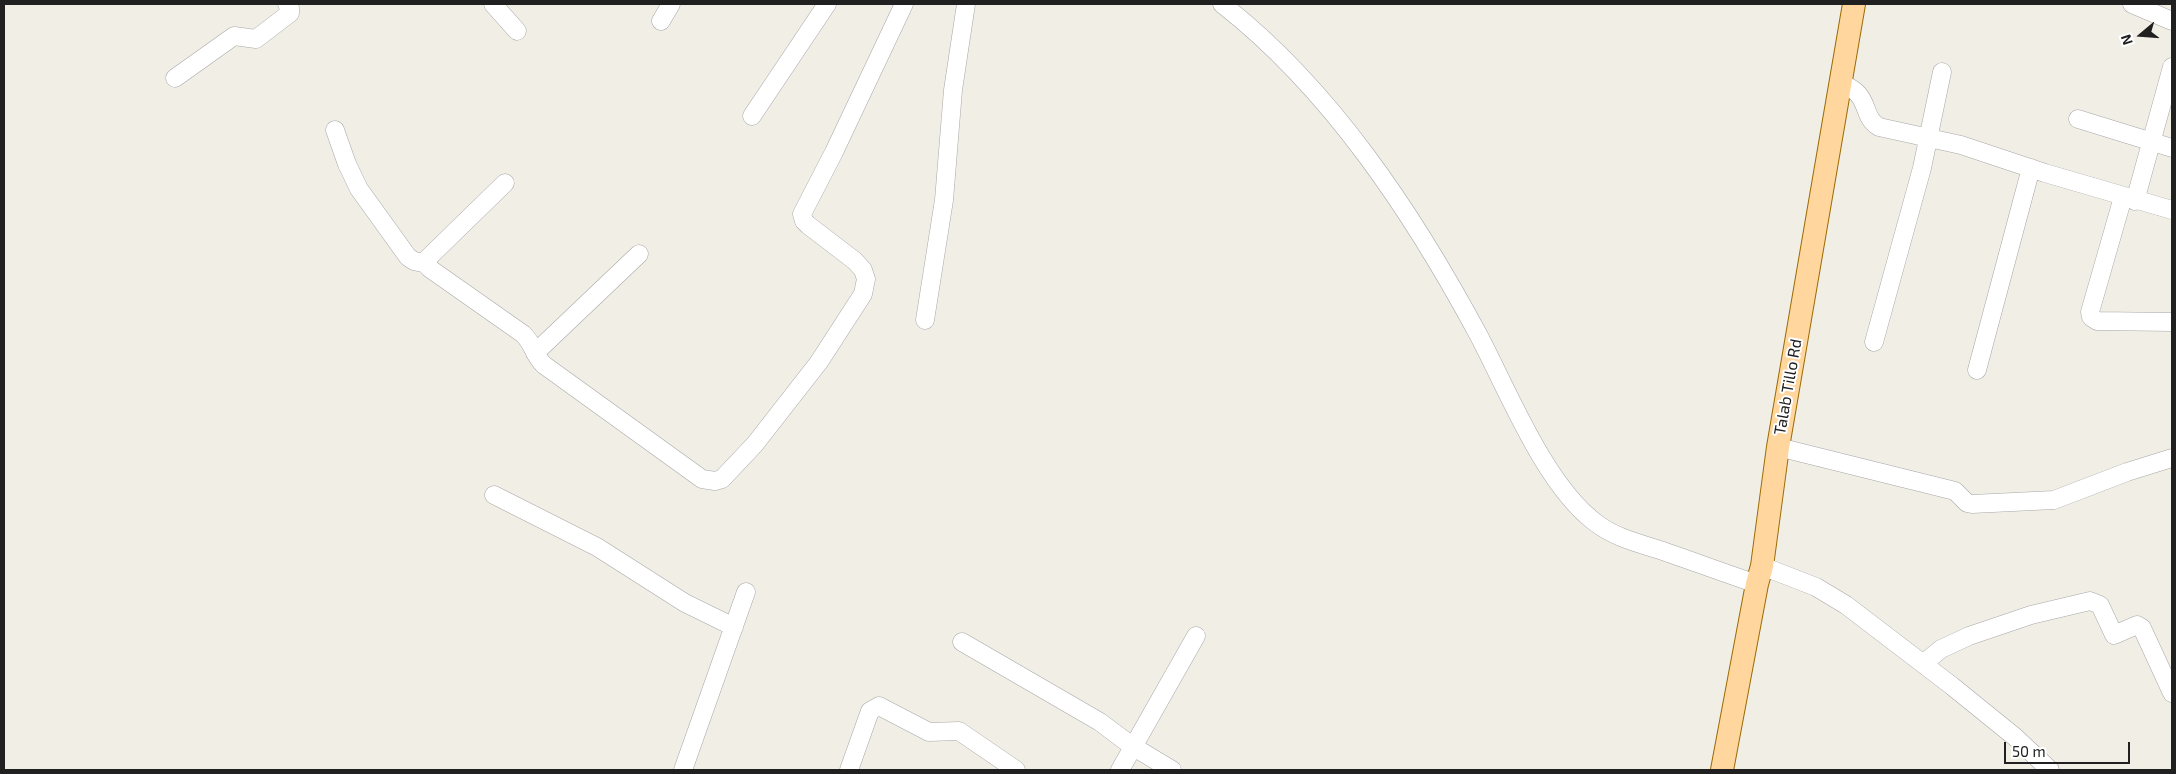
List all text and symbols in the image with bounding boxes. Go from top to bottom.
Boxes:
north arrow [2116,10,2166,60]
text: N [2117,32,2136,47]
street label: Talab Tillo Rd [1770,337,1806,437]
scale bar [2006,732,2132,764]
text: 50 m [2012,742,2046,760]

